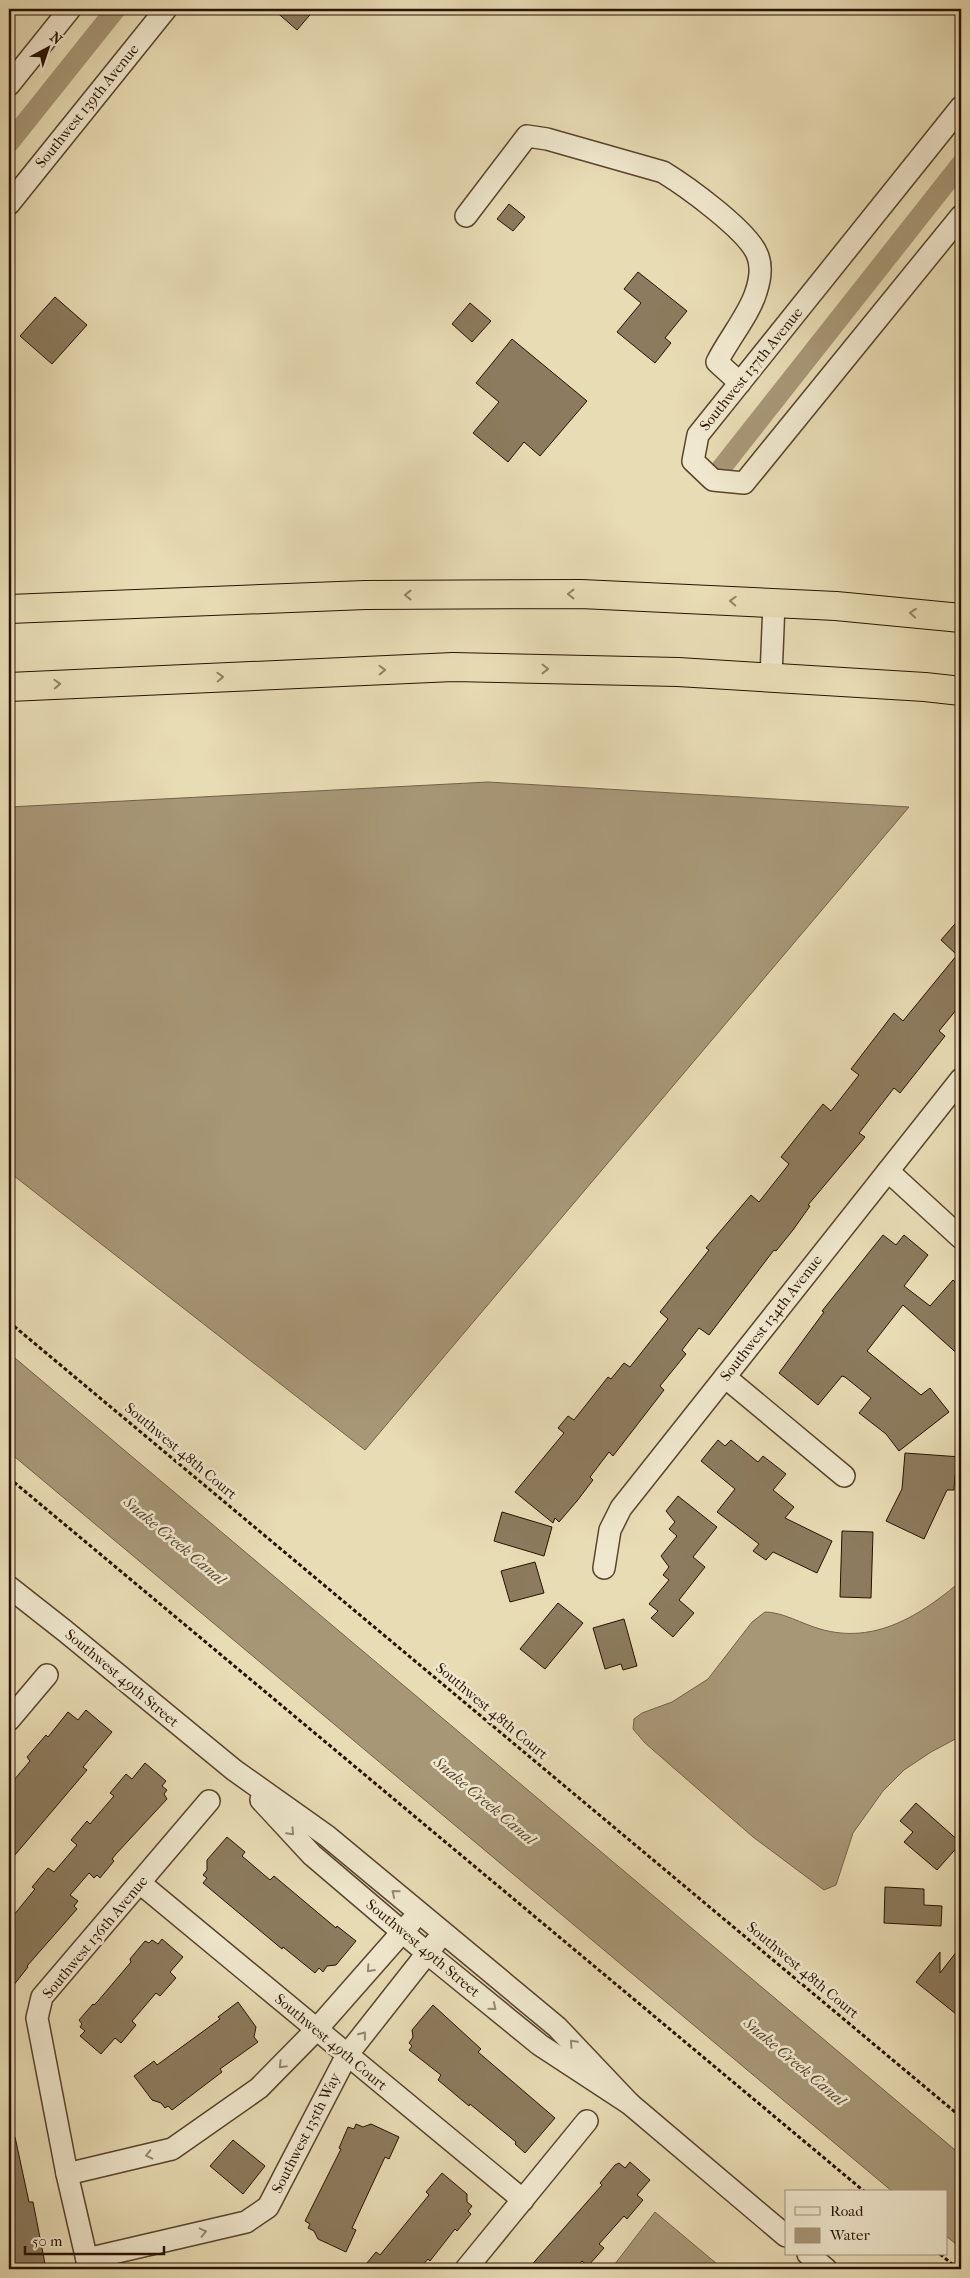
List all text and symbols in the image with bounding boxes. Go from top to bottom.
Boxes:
north arrow [22,22,72,72]
text: N [47,28,66,49]
street label: Southwest 139th Avenue [31,40,143,172]
street label: Southwest 137th Avenue [696,303,807,434]
one-way arrow [567,589,574,599]
one-way arrow [404,590,412,600]
one-way arrow [729,596,737,607]
one-way arrow [908,608,916,619]
one-way arrow [541,664,549,674]
one-way arrow [378,665,386,676]
one-way arrow [216,672,224,683]
one-way arrow [54,679,62,690]
street label: Southwest 134th Avenue [716,1251,826,1385]
street label: Southwest 48th Court [121,1399,241,1504]
water label: Snake Creek Canal [119,1492,231,1590]
street label: Southwest 49th Street [62,1625,183,1731]
street label: Southwest 48th Court [432,1659,552,1764]
water label: Snake Creek Canal [429,1752,541,1850]
one-way arrow [285,1827,294,1836]
street label: Southwest 136th Avenue [38,1872,152,2002]
one-way arrow [392,1889,401,1898]
street label: Southwest 49th Street [363,1895,484,2001]
street label: Southwest 48th Court [743,1918,863,2023]
one-way arrow [367,1964,376,1973]
street label: Southwest 49th Court [271,1990,391,2095]
one-way arrow [487,2001,496,2009]
water label: Snake Creek Canal [739,2013,851,2111]
one-way arrow [357,2032,365,2041]
one-way arrow [570,2040,579,2049]
one-way arrow [279,2059,288,2068]
street label: Southwest 135th Way [268,2069,345,2196]
one-way arrow [145,2149,154,2160]
legend [785,2190,948,2256]
text: Road [830,2202,864,2220]
scale bar [25,2223,164,2255]
text: Water [829,2226,870,2244]
one-way arrow [198,2227,207,2238]
text: 50 m [32,2232,63,2250]

